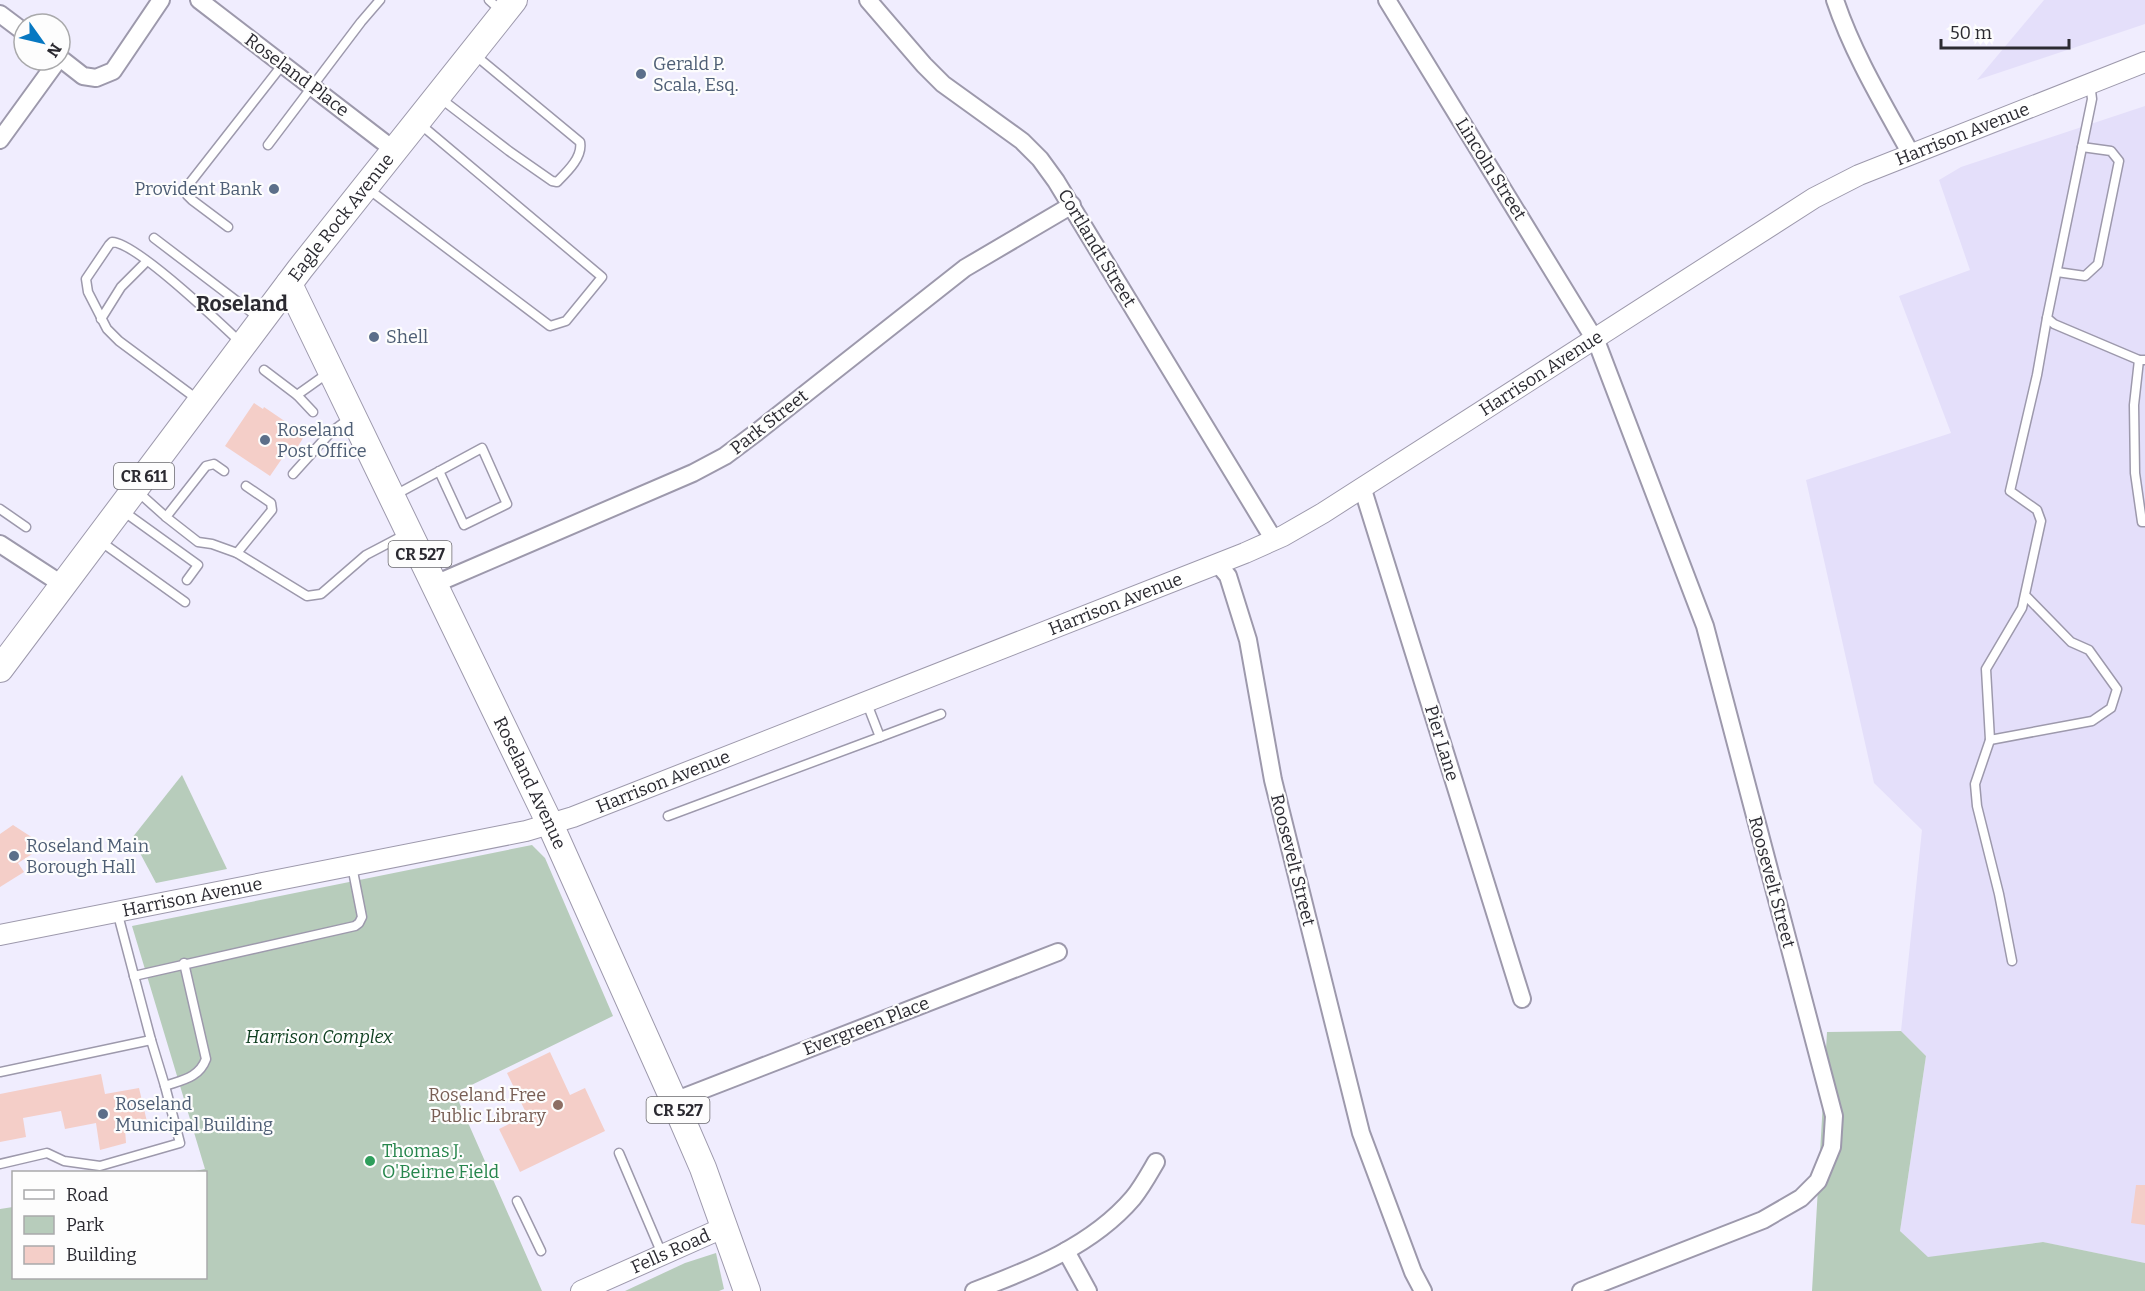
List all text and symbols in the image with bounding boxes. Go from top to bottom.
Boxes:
north arrow [12,12,72,72]
scale bar [1941,12,2068,50]
text: 50 m [1950,22,1992,44]
street label: Roseland Place [241,29,353,121]
text: N [43,40,65,61]
place label: Gerald P. Scala, Esq. [653,53,739,96]
marker: Gerald P. Scala, Esq. [634,67,648,81]
street label: Harrison Avenue [1892,98,2032,170]
street label: Lincoln Street [1451,114,1531,225]
street label: Eagle Rock Avenue [284,149,399,286]
place label: Provident Bank [135,178,263,200]
marker: Provident Bank [267,182,281,196]
street label: Cortlandt Street [1053,185,1141,311]
district label: Roseland [196,291,288,317]
place label: Shell [386,326,428,348]
street label: Harrison Avenue [1475,326,1607,421]
marker: Shell [367,330,381,344]
street label: Park Street [726,385,813,459]
place label: Roseland Post Office [277,419,367,462]
marker: Roseland Post Office [258,433,272,447]
road number: CR 611 [114,463,174,489]
road number: CR 527 [388,541,452,567]
street label: Harrison Avenue [1045,568,1186,640]
street label: Pier Lane [1420,702,1464,784]
street label: Roseland Avenue [489,713,571,853]
street label: Harrison Avenue [593,745,733,818]
street label: Roosevelt Street [1266,792,1320,929]
street label: Roosevelt Street [1744,814,1800,951]
place label: Roseland Main Borough Hall [26,835,150,878]
marker: Roseland Main Borough Hall [7,849,21,863]
street label: Harrison Avenue [120,872,264,922]
street label: Evergreen Place [800,992,932,1060]
park label: Harrison Complex [245,1026,393,1048]
place label: Roseland Free Public Library [428,1084,546,1127]
place label: Roseland Municipal Building [115,1093,273,1136]
road number: CR 527 [646,1097,710,1123]
marker: Roseland Free Public Library [551,1098,565,1112]
marker: Roseland Municipal Building [96,1107,110,1121]
place label: Thomas J. O'Beirne Field [382,1140,500,1183]
marker: Thomas J. O'Beirne Field [363,1154,377,1168]
legend [12,1171,207,1279]
text: Road [66,1184,109,1206]
text: Park [66,1214,105,1236]
street label: Fells Road [628,1224,714,1278]
text: Building [66,1244,137,1266]

